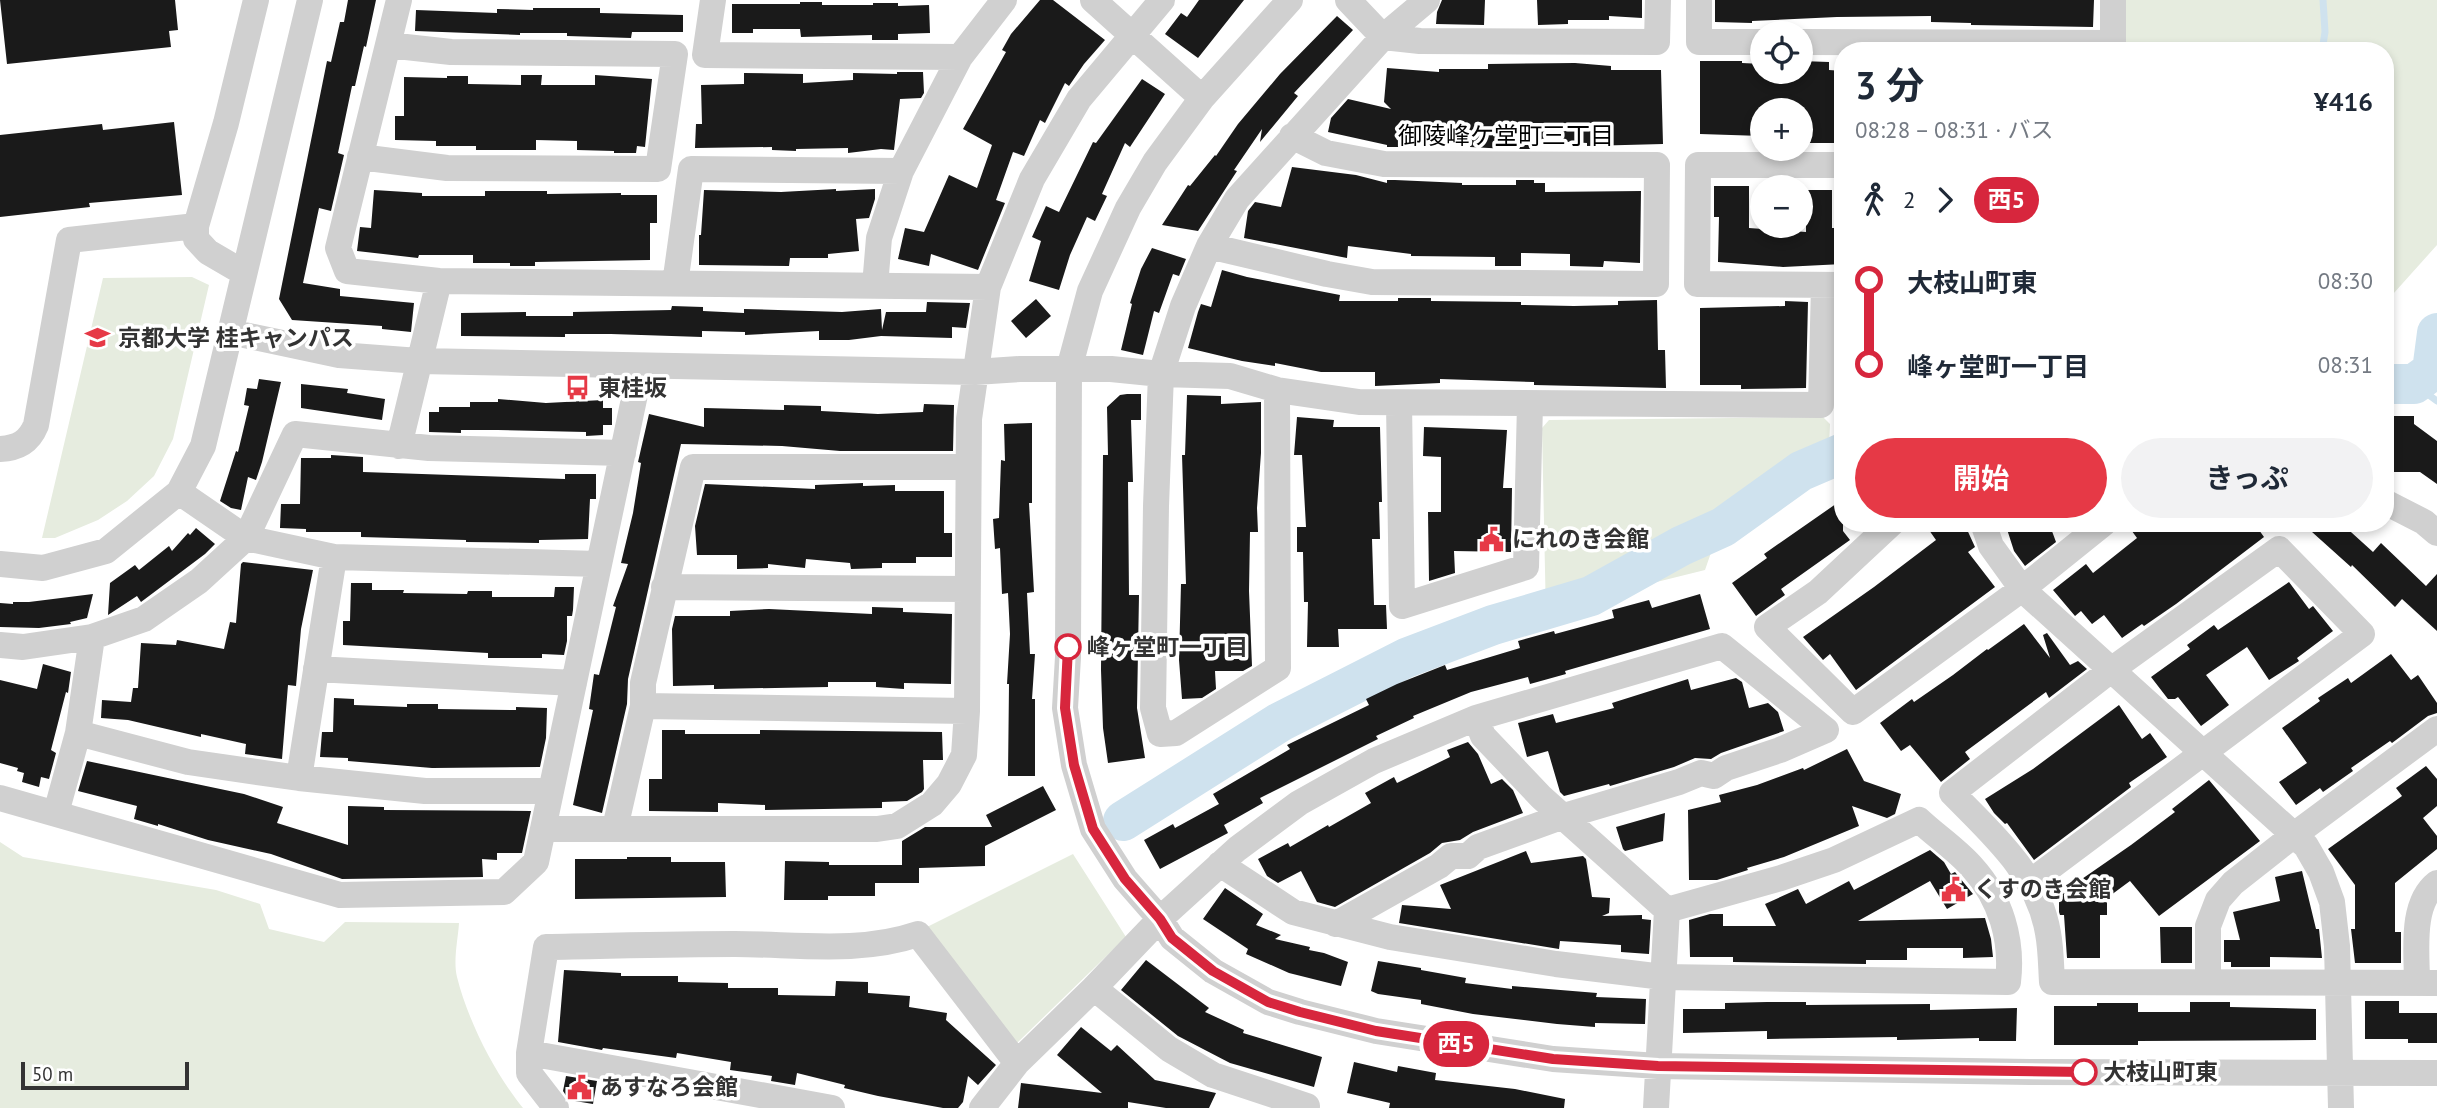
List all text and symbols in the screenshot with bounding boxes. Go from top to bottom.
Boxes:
map controls [1750,21,1813,238]
button: locate [1750,21,1813,84]
text: 3 分 [1855,60,1924,109]
text: ¥416 [2314,85,2373,118]
button: + [1750,98,1813,161]
text: 08:28 – 08:31 · バス [1855,115,2054,144]
district label: 御陵峰ケ堂町三丁目 [1398,120,1614,151]
button: − [1750,175,1813,238]
icon: walk [1855,181,1893,219]
icon: forward [1926,181,1964,219]
text: 西5 [1988,184,2025,215]
text: 2 [1903,185,1916,214]
text: 大枝山町東 [1907,266,2037,299]
text: 08:30 [2318,266,2373,295]
place label: 京都大学 桂キャンパス [118,323,354,352]
school or university icon: 京都大学 桂キャンパス [84,324,112,352]
text: 峰ヶ堂町一丁目 [1907,350,2089,383]
text: 08:31 [2318,350,2373,379]
place label: 東桂坂 [598,373,667,402]
bus stop icon: 東桂坂 [564,374,592,402]
button: 開始 [1855,438,2107,518]
button: きっぷ [2121,438,2373,518]
place label: にれのき会館 [1512,524,1649,553]
public building icon: にれのき会館 [1478,525,1506,553]
place label: 峰ヶ堂町一丁目 [1087,632,1248,661]
marker: 峰ヶ堂町一丁目 [1055,634,1081,660]
place label: くすのき会館 [1974,874,2111,903]
public building icon: くすのき会館 [1940,875,1968,903]
line badge: 西5 [1424,1021,1488,1067]
text: 西5 [1437,1028,1475,1059]
place label: 大枝山町東 [2103,1057,2218,1086]
scale bar [21,1059,189,1091]
marker: 大枝山町東 [2071,1059,2097,1085]
text: 50 m [32,1062,73,1086]
place label: あすなろ会館 [600,1072,738,1101]
public building icon: あすなろ会館 [566,1073,594,1101]

